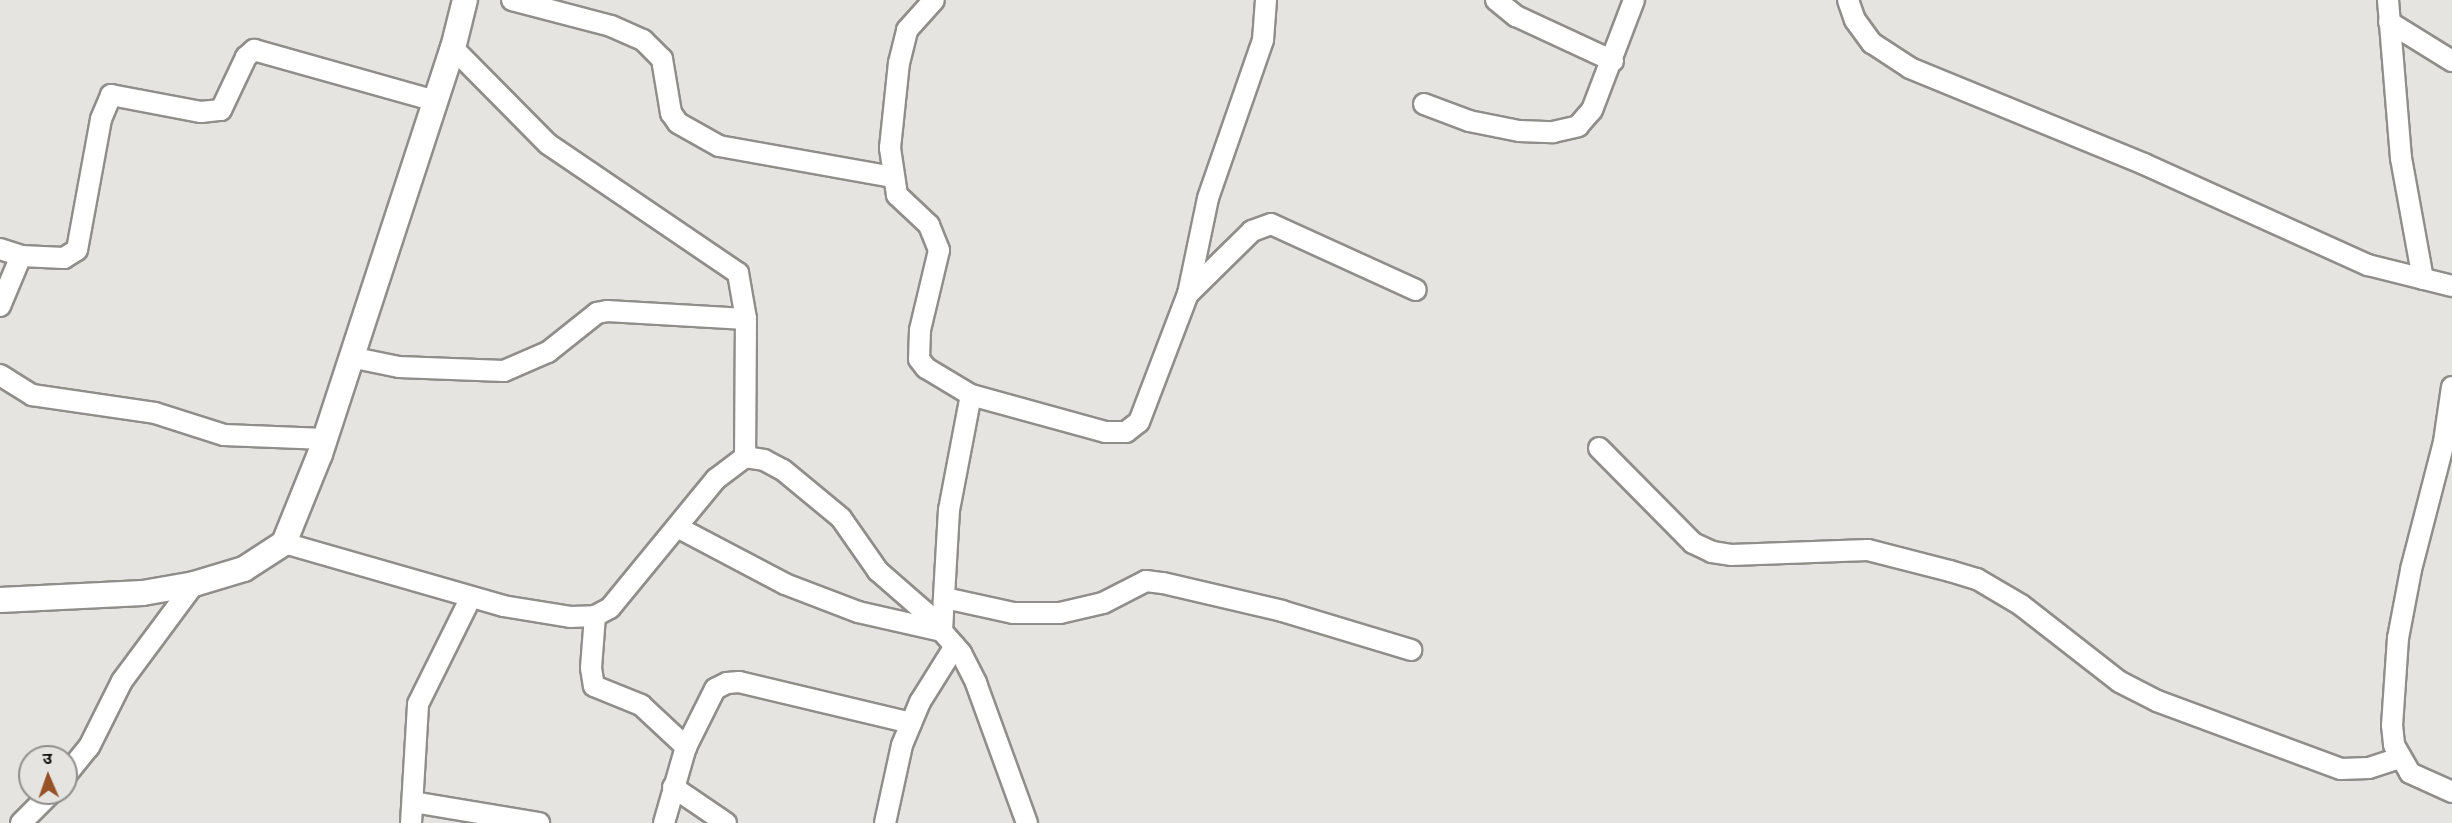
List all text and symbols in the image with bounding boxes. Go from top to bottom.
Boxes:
north arrow [18,745,78,805]
text: उ [42,749,52,768]

